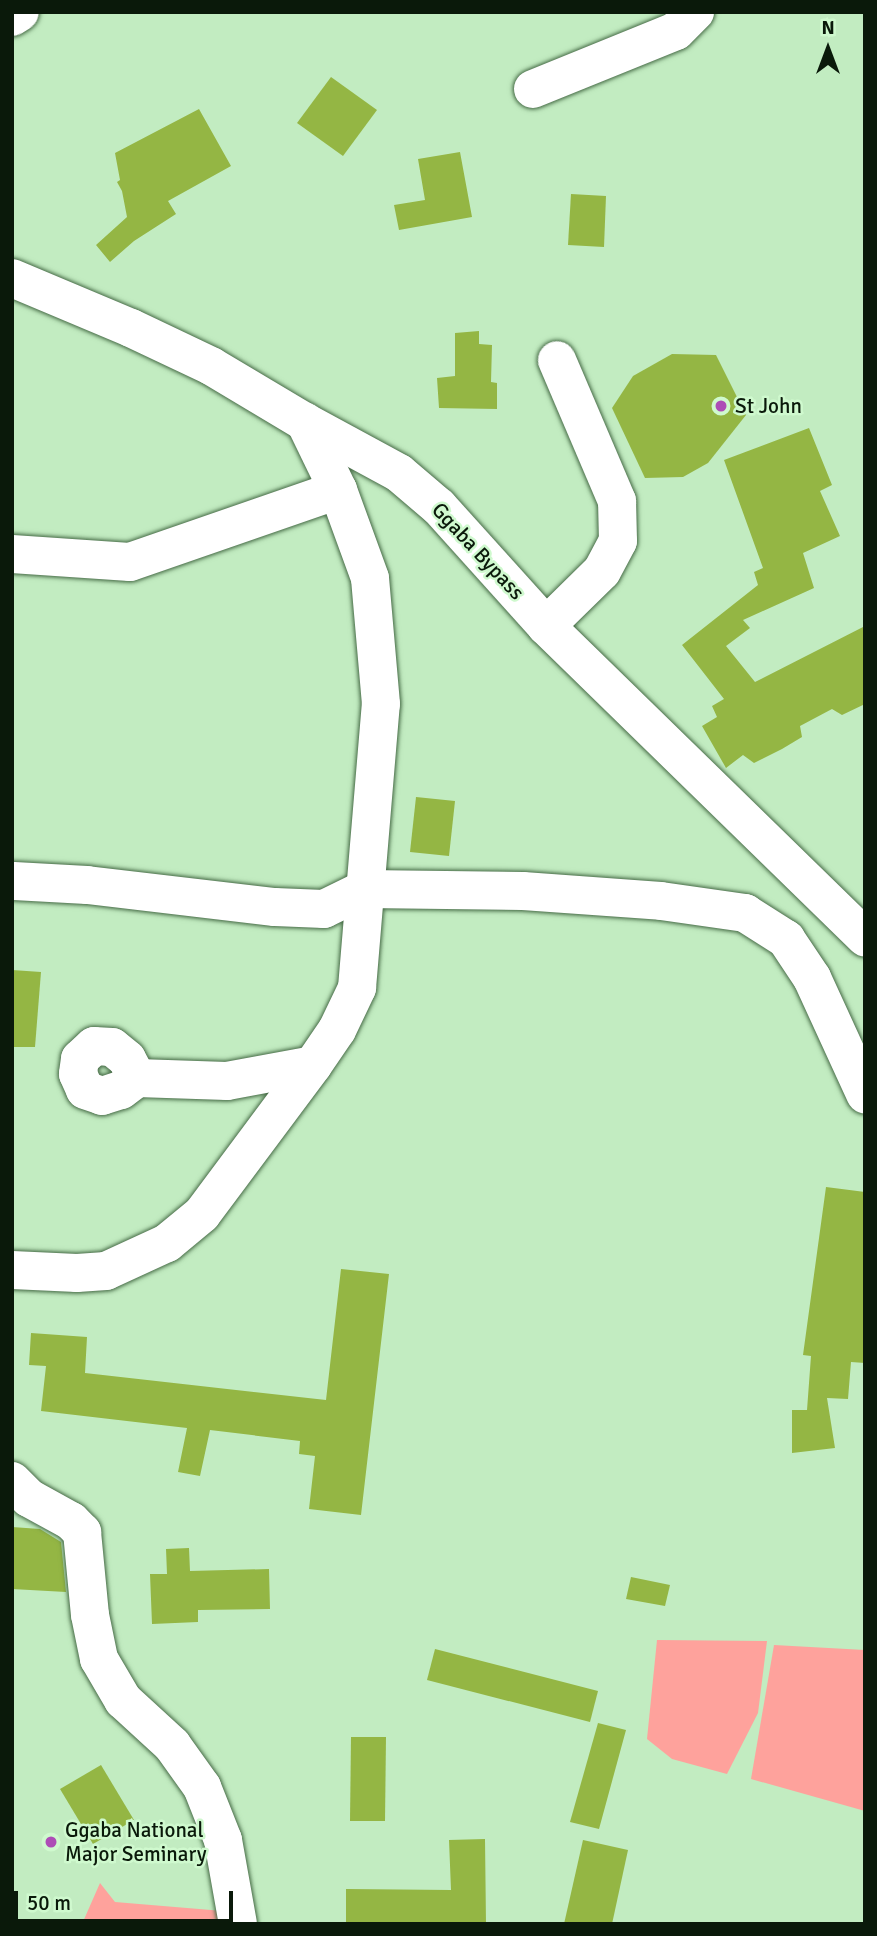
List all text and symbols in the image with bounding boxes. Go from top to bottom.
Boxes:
north arrow [793,14,863,84]
text: N [821,16,835,40]
place label: St John [735,393,802,419]
marker: St John [713,398,729,414]
street label: Ggaba Bypass [427,497,529,605]
place label: Ggaba National Major Seminary [65,1817,207,1867]
marker: Ggaba National Major Seminary [43,1834,59,1850]
scale bar [18,1876,236,1920]
text: 50 m [27,1890,71,1916]

